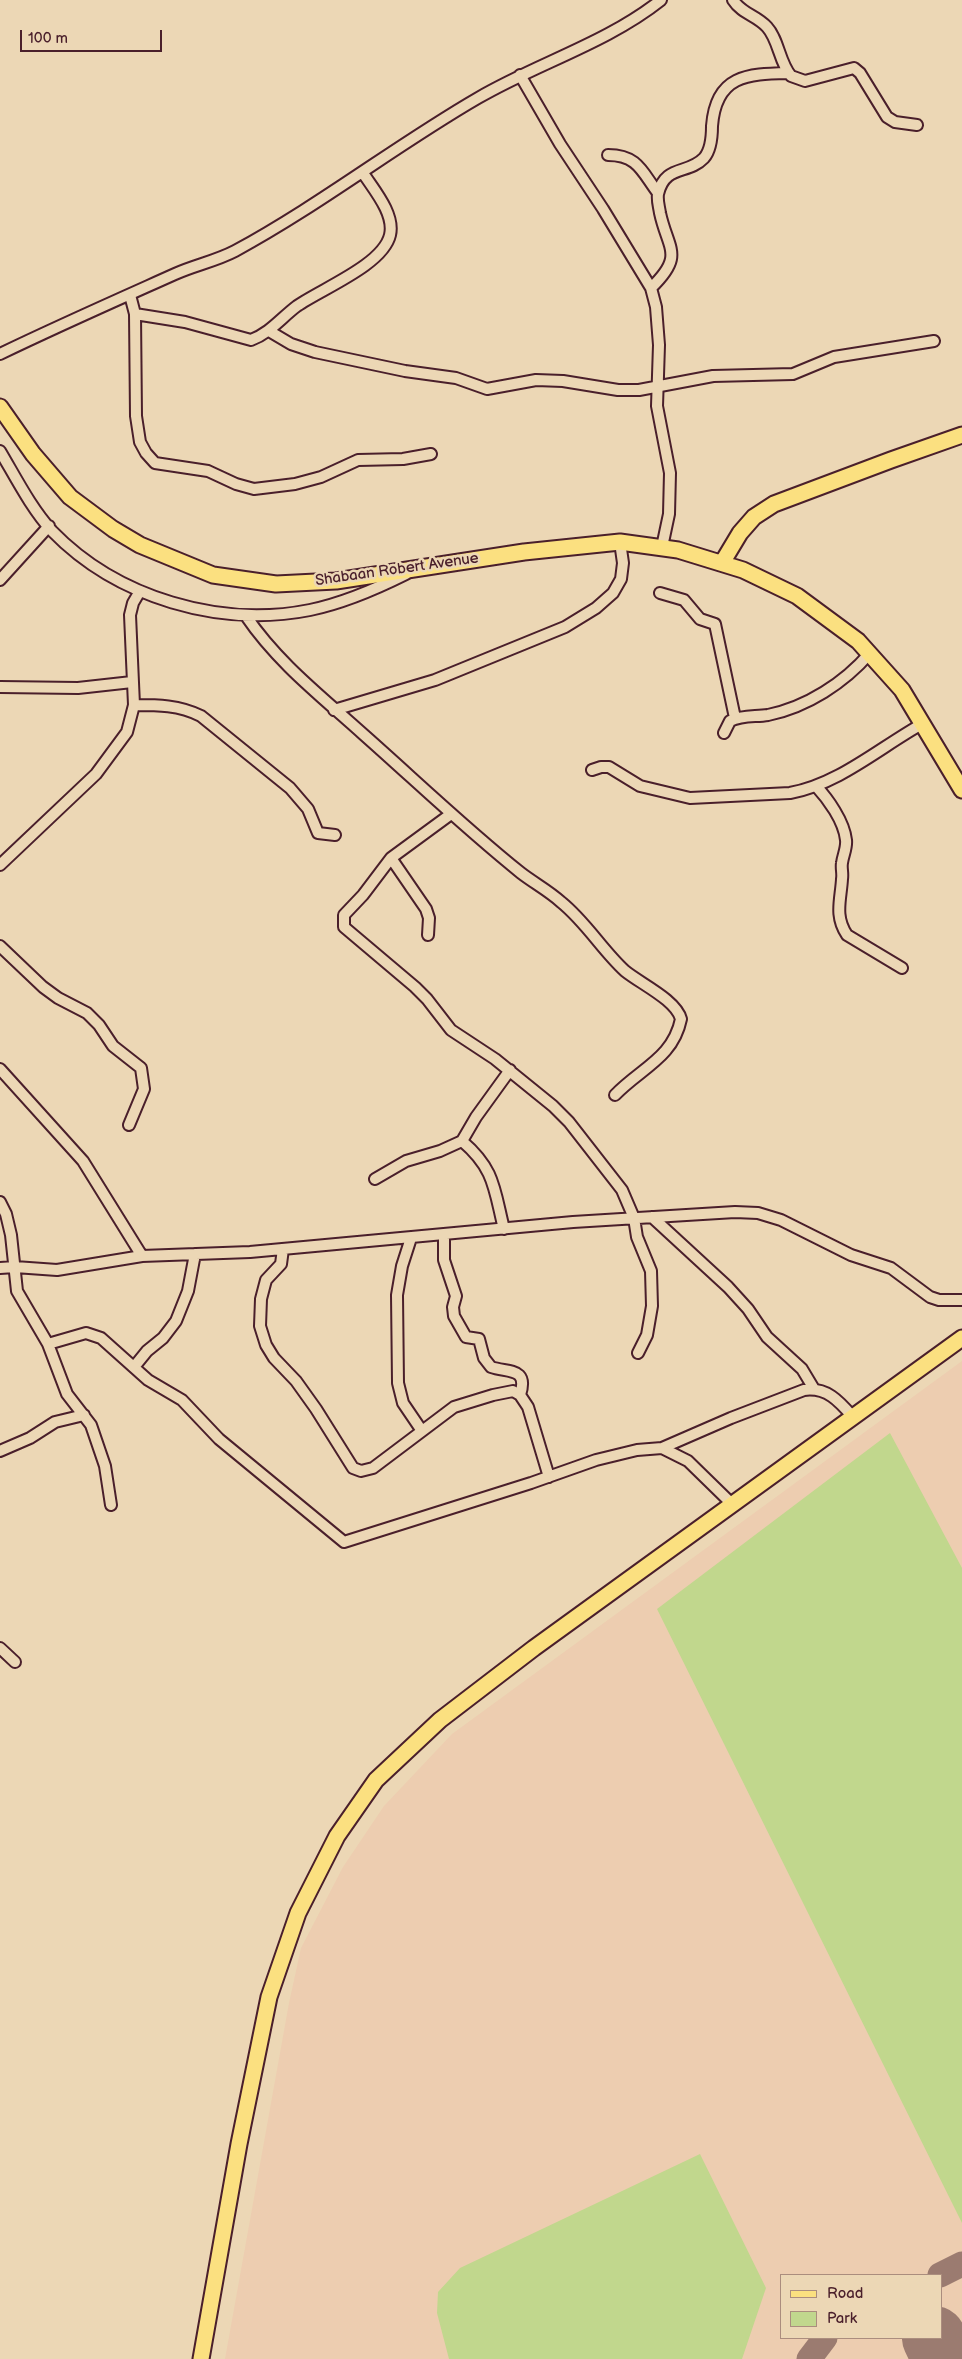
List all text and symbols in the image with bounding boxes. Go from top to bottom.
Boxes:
scale bar [22,20,165,52]
text: 100 m [28,29,68,48]
street label: Shabaan Robert Avenue [314,550,480,590]
legend [780,2274,942,2339]
text: Road [827,2284,863,2303]
text: Park [827,2309,857,2328]

